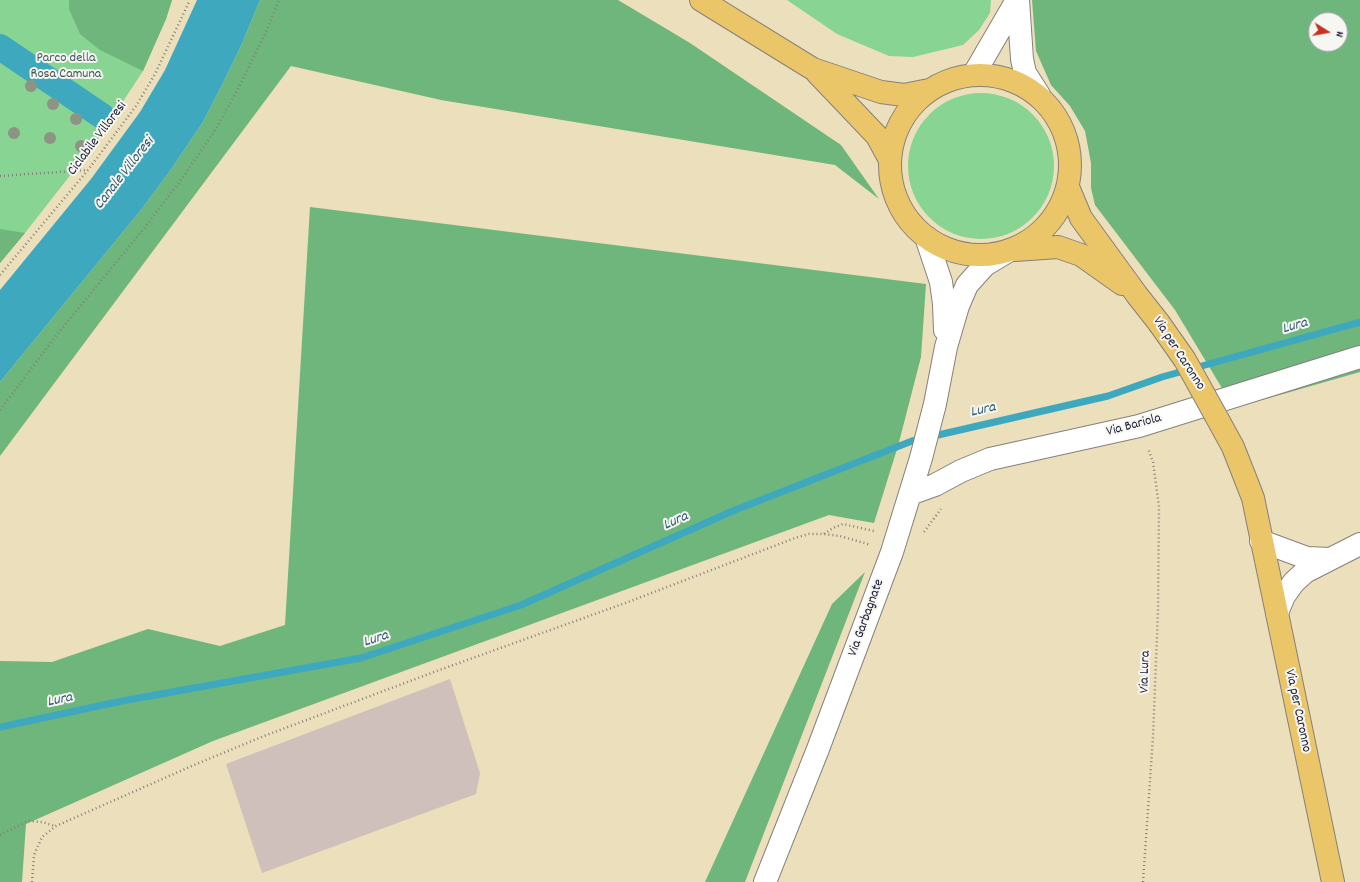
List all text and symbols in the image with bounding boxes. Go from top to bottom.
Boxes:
north arrow [1308,12,1348,52]
text: N [1330,30,1347,38]
park label: Parco della Rosa Camuna [31,51,101,84]
street label: Ciclabile Villoresi [65,99,131,179]
water label: Canale Villoresi [91,134,159,214]
street label: Via per Caronno [1148,314,1208,394]
water label: Lura [1280,315,1310,339]
water label: Lura [969,399,997,423]
street label: Via Bariola [1105,411,1163,441]
water label: Lura [661,509,691,535]
street label: Via Garbagnate [845,577,889,659]
water label: Lura [361,628,391,652]
street label: Via Lura [1137,650,1155,694]
street label: Via per Caronno [1280,668,1314,754]
water label: Lura [46,690,74,712]

